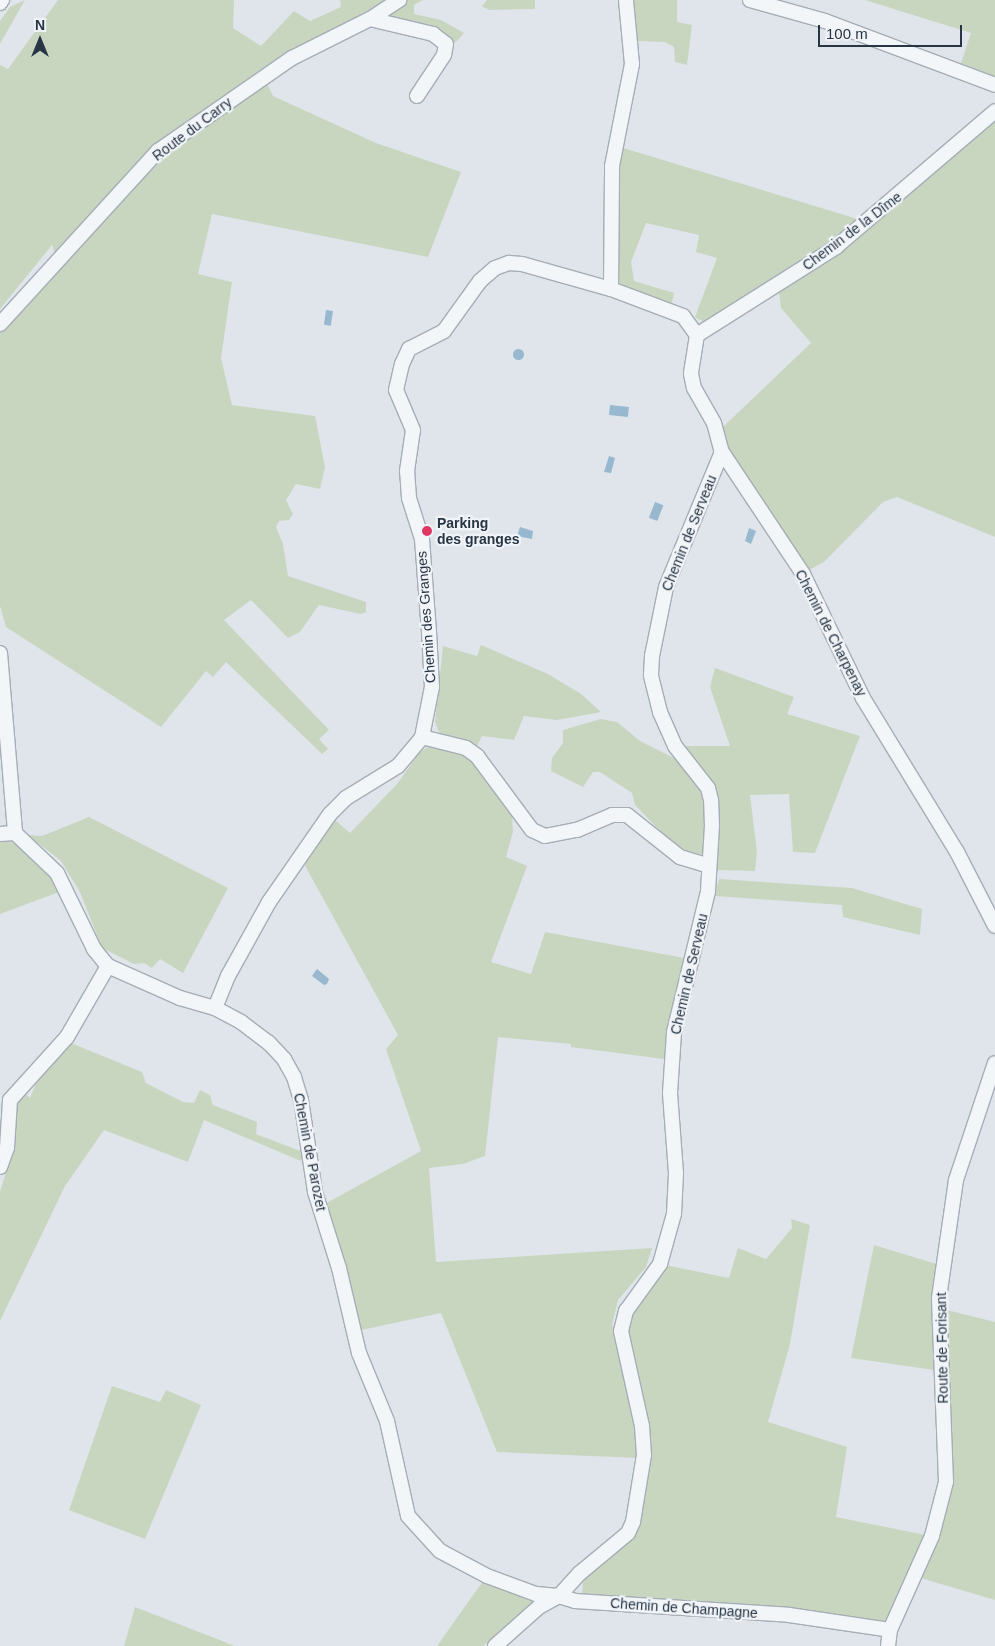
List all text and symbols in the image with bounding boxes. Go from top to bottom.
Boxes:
north arrow [15,15,65,65]
scale bar [820,15,964,47]
text: N [35,17,45,33]
text: 100 m [826,25,868,42]
street label: Route du Carry [149,94,235,164]
street label: Chemin de la Dîme [799,188,905,274]
street label: Chemin de Serveau [658,472,720,594]
place label: Parking des granges [437,515,519,548]
marker: Parking des granges [421,525,433,537]
street label: Chemin des Granges [413,550,439,684]
street label: Chemin de Charpenay [792,567,870,699]
street label: Chemin de Serveau [667,912,711,1036]
street label: Chemin de Parozet [290,1092,330,1212]
street label: Route de Forisant [933,1292,951,1404]
street label: Chemin de Champagne [610,1594,758,1622]

